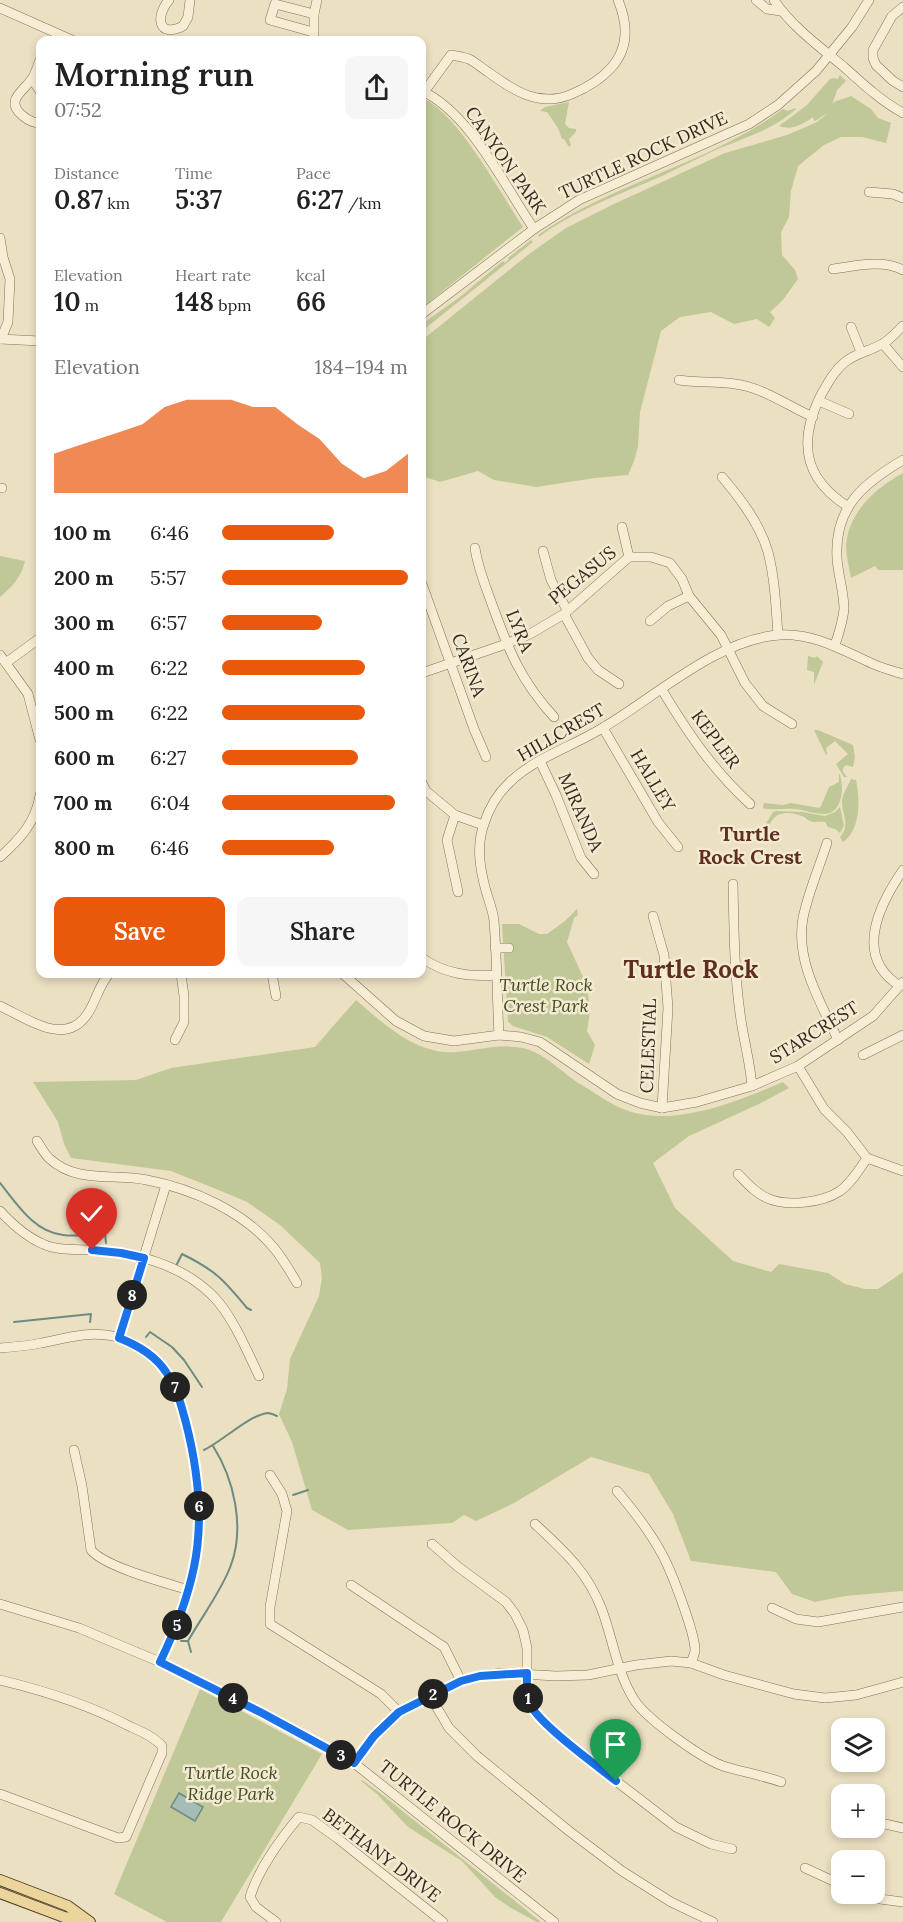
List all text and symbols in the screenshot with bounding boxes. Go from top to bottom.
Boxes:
text: Morning run [54,53,254,95]
button: share [345,56,408,119]
text: 07:52 [54,97,102,122]
street label: CANYON PARK [460,102,552,219]
street label: TURTLE ROCK DRIVE [555,106,731,204]
text: Distance [54,163,119,183]
text: Time [175,163,213,183]
text: Pace [296,163,331,183]
text: 0.87 [54,183,103,216]
text: 5:37 [175,183,222,216]
text: 6:27 [296,183,343,216]
text: km [103,193,130,213]
text: /km [343,193,382,213]
text: Elevation [54,265,123,285]
text: Heart rate [175,265,251,285]
text: kcal [296,265,326,285]
text: 10 [54,285,81,318]
text: 148 [175,285,214,318]
text: 66 [296,285,326,318]
text: m [81,295,99,315]
text: bpm [214,295,252,315]
text: Elevation [54,354,140,379]
text: 184–194 m [315,354,408,379]
text: 100 m [54,520,111,545]
text: 6:46 [150,520,189,545]
street label: PEGASUS [543,541,621,609]
text: 200 m [54,565,114,590]
text: 5:57 [150,565,186,590]
street label: LYRA [501,606,539,656]
text: 300 m [54,610,114,635]
text: 6:57 [150,610,187,635]
street label: CARINA [447,630,491,701]
text: 400 m [54,655,114,680]
text: 6:22 [150,655,188,680]
street label: HILLCREST [513,697,609,766]
text: 500 m [54,700,114,725]
text: 6:22 [150,700,188,725]
street label: KEPLER [687,705,746,773]
text: 600 m [54,745,115,770]
text: 6:27 [150,745,187,770]
street label: HALLEY [625,745,681,816]
street label: MIRANDA [553,769,609,856]
text: 700 m [54,790,112,815]
text: 6:04 [150,790,190,815]
district label: Turtle Rock Crest [698,821,803,869]
text: 800 m [54,835,115,860]
text: 6:46 [150,835,189,860]
button: Save [54,897,225,966]
button: Share [237,897,408,966]
district label: Turtle Rock [624,954,758,985]
park label: Turtle Rock Crest Park [499,973,593,1017]
street label: STARCREST [765,995,863,1068]
street label: CELESTIAL [635,998,661,1094]
pin [66,1188,117,1250]
icon: check [75,1197,108,1230]
pin: 8 [117,1280,147,1310]
text: 8 [127,1285,137,1305]
pin: 7 [160,1372,190,1402]
text: 7 [171,1377,179,1397]
pin: 6 [184,1491,214,1521]
text: 6 [194,1496,204,1516]
pin: 5 [162,1610,192,1640]
text: 5 [173,1615,181,1635]
pin: 2 [418,1679,448,1709]
pin: 4 [218,1683,248,1713]
pin: 1 [513,1683,543,1713]
text: 2 [429,1684,437,1704]
text: 4 [229,1688,237,1708]
text: 1 [525,1688,531,1708]
map controls [831,1718,885,1904]
button: layers [831,1718,885,1772]
pin [590,1719,641,1781]
icon: arrive [599,1728,632,1761]
pin: 3 [326,1740,356,1770]
text: 3 [337,1745,345,1765]
street label: TURTLE ROCK DRIVE [375,1754,531,1888]
park label: Turtle Rock Ridge Park [184,1761,278,1805]
button: + [831,1784,885,1838]
street label: BETHANY DRIVE [318,1803,446,1907]
button: − [831,1850,885,1904]

